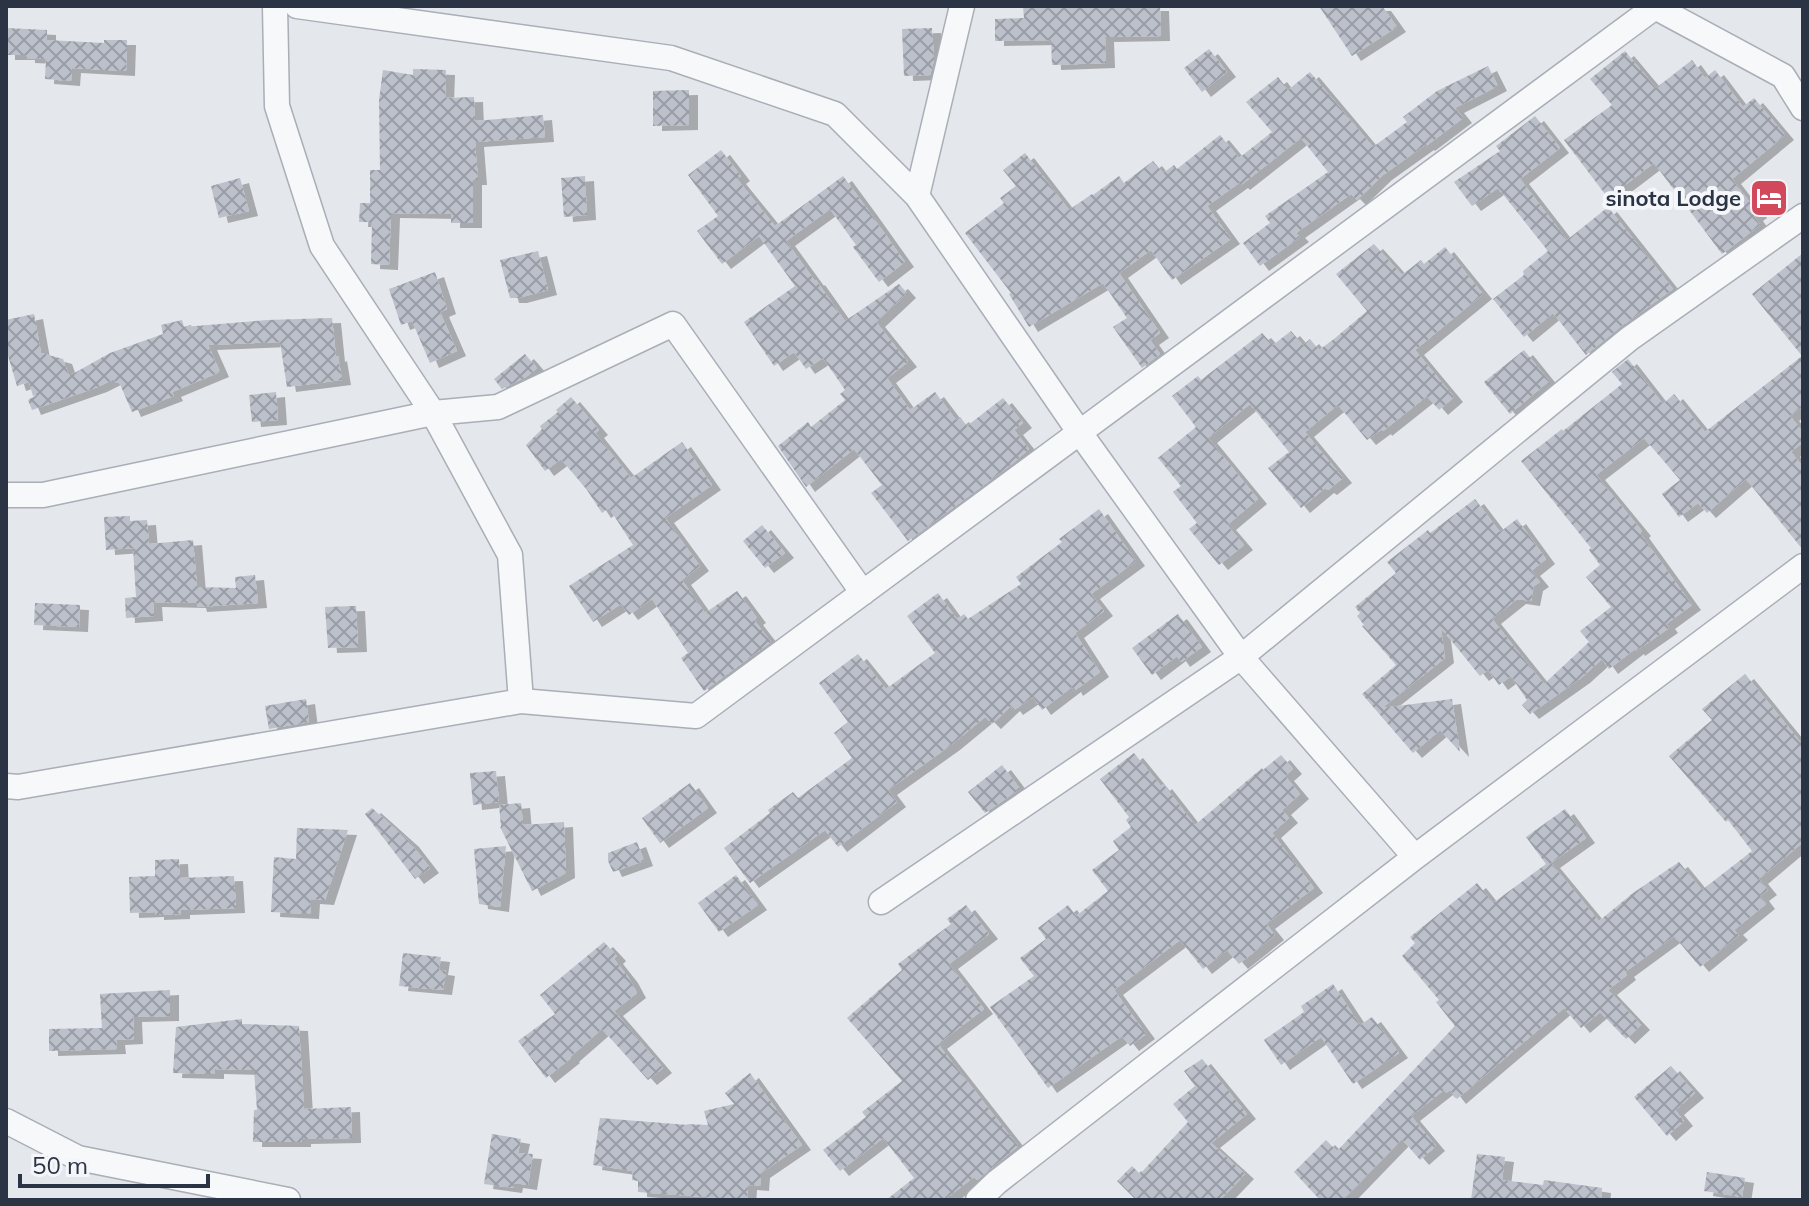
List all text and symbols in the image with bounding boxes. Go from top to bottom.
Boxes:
hotel icon: sinota Lodge [1748,177,1790,219]
place label: sinota Lodge [1605,184,1741,212]
scale bar [20,1138,208,1188]
text: 50 m [32,1150,88,1180]

